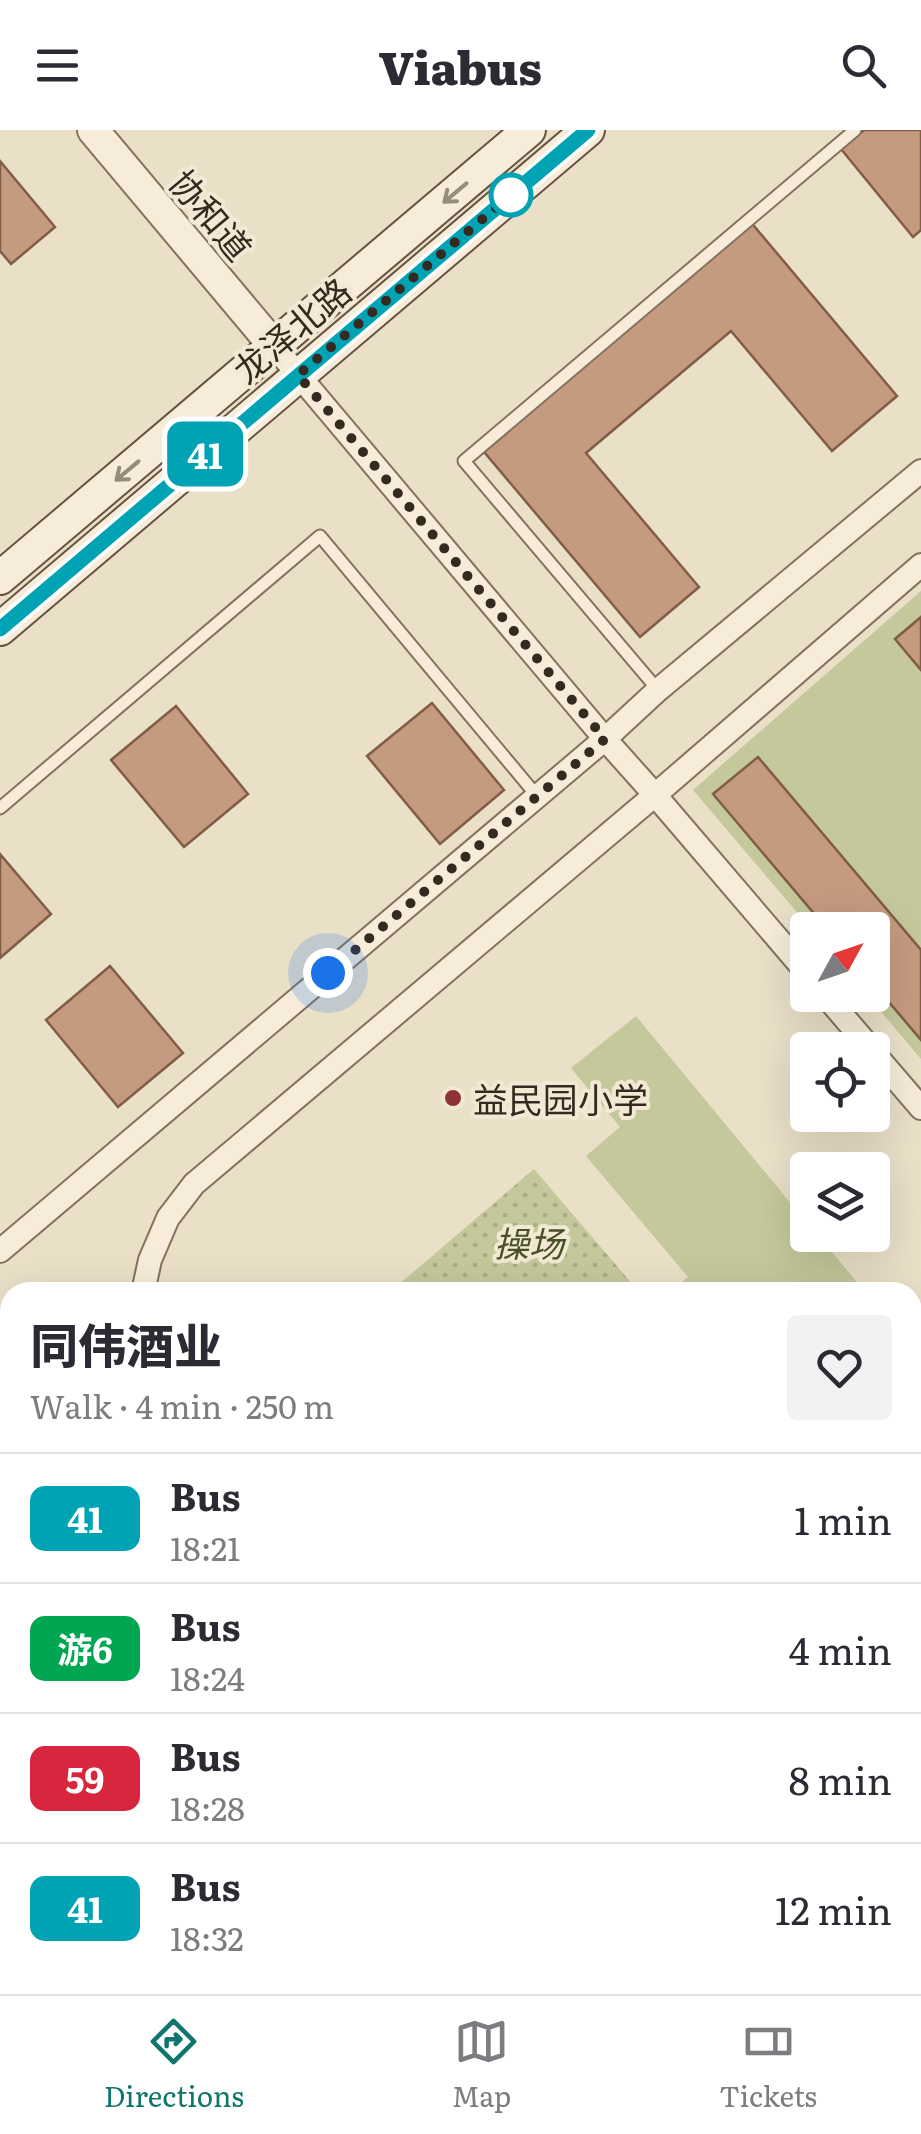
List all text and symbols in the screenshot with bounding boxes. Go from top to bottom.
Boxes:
text: Viabus [379,32,542,99]
icon: menu [30,38,85,93]
icon: search [836,38,891,93]
street label: 协和道 [158,157,266,271]
unlabelled marker [490,174,532,216]
one-way arrow [443,181,468,204]
street label: 龙泽北路 [221,264,361,394]
line badge: 41 [160,422,250,486]
text: 41 [187,428,223,480]
one-way arrow [114,459,140,481]
north arrow [790,912,890,1012]
map controls [790,912,890,1252]
your location [303,948,353,998]
button: locate [790,1032,890,1132]
place label: 益民园小学 [473,1072,648,1124]
marker: 益民园小学 [442,1087,464,1109]
button: layers [790,1152,890,1252]
park label: 操场 [494,1216,567,1268]
text: 同伟酒业 [30,1308,222,1379]
button: heart [787,1315,892,1420]
text: Walk · 4 min · 250 m [30,1381,334,1429]
text: Bus [170,1466,241,1523]
text: 1 min [794,1490,892,1547]
text: 41 [67,1492,103,1544]
text: 18:21 [170,1523,240,1571]
text: Bus [170,1596,241,1653]
text: 4 min [789,1620,892,1677]
text: 游6 [57,1622,113,1674]
text: 18:24 [170,1653,245,1701]
text: Bus [170,1726,241,1783]
text: 8 min [789,1750,892,1807]
text: 59 [66,1752,104,1804]
text: 18:28 [170,1783,245,1831]
text: Bus [170,1856,241,1913]
text: 12 min [775,1880,892,1937]
text: 41 [67,1882,103,1934]
text: 18:32 [170,1913,244,1961]
tab: Directions [104,2014,244,2116]
tab: Map [452,2014,511,2116]
tab: Tickets [719,2014,817,2116]

